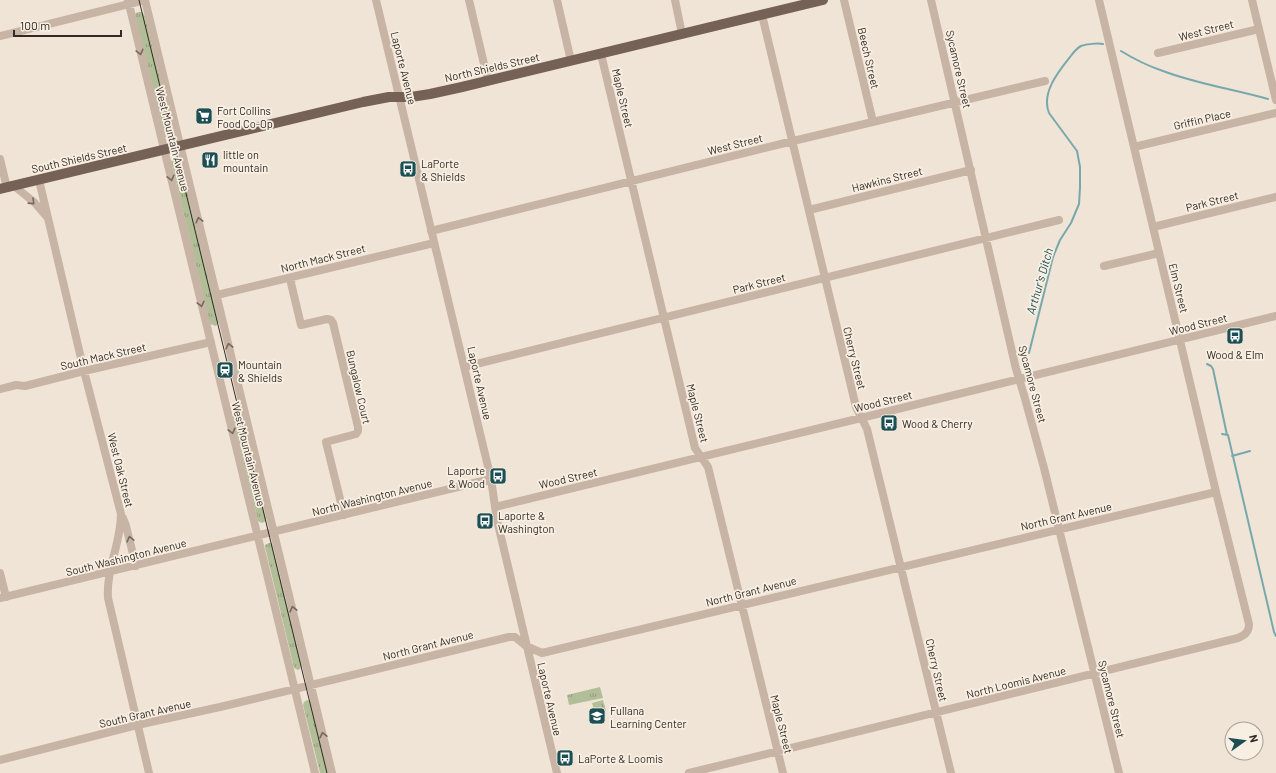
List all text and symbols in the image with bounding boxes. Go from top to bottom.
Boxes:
scale bar [14,12,121,38]
street label: West Street [1177,17,1235,43]
text: 100 m [20,18,50,32]
street label: Beech Street [856,26,882,90]
street label: Sycamore Street [944,29,974,109]
street label: Laporte Avenue [389,30,419,106]
one-way arrow [136,48,144,55]
street label: North Shields Street [443,50,541,84]
street label: Maple Street [610,67,636,129]
street label: West Mountain Avenue [154,85,192,193]
place label: Fort Collins Food Co-Op [217,104,273,130]
supermarket icon: Fort Collins Food Co-Op [194,106,214,126]
street label: Griffin Place [1172,106,1232,132]
street label: West Street [706,131,764,157]
street label: South Shields Street [30,141,128,175]
place label: little on mountain [223,148,268,174]
restaurant icon: little on mountain [200,150,220,170]
place label: LaPorte & Shields [421,157,465,183]
bus stop icon: LaPorte & Shields [398,159,418,179]
street label: Hawkins Street [850,164,924,194]
one-way arrow [166,175,174,181]
street label: Park Street [1184,188,1240,214]
one-way arrow [28,197,35,204]
one-way arrow [195,217,203,223]
street label: North Mack Street [279,241,367,275]
water label: Arthur's Ditch [1023,246,1055,316]
street label: Elm Street [1167,262,1191,314]
street label: Park Street [731,270,787,296]
one-way arrow [197,301,205,307]
street label: Wood Street [1168,311,1228,337]
street label: Cherry Street [841,325,869,391]
bus stop icon: Wood & Elm [1225,326,1245,346]
street label: South Mack Street [59,340,147,372]
one-way arrow [226,343,234,349]
street label: Sycamore Street [1016,344,1050,424]
street label: Laporte Avenue [465,345,495,421]
place label: Wood & Elm [1206,348,1264,361]
street label: Bungalow Court [344,349,374,425]
place label: Mountain & Shields [238,358,282,384]
station icon: Mountain & Shields [215,360,235,380]
street label: Maple Street [684,382,712,444]
street label: Wood Street [853,388,913,414]
street label: West Mountain Avenue [230,400,268,508]
bus stop icon: Wood & Cherry [879,413,899,433]
place label: Wood & Cherry [902,417,973,430]
one-way arrow [227,427,236,434]
street label: West Oak Street [105,431,137,509]
place label: Laporte & Wood [447,464,485,490]
street label: Wood Street [538,465,598,491]
bus stop icon: Laporte & Wood [488,466,508,486]
street label: North Washington Avenue [311,476,433,518]
street label: North Grant Avenue [1019,499,1113,533]
place label: Laporte & Washington [498,509,554,535]
bus stop icon: Laporte & Washington [475,511,495,531]
street label: South Washington Avenue [64,536,188,578]
one-way arrow [126,536,134,542]
street label: North Grant Avenue [704,573,798,609]
one-way arrow [289,605,297,612]
street label: North Grant Avenue [381,627,475,663]
street label: Cherry Street [923,637,951,703]
street label: Sycamore Street [1096,659,1128,739]
street label: Laporte Avenue [535,661,565,737]
street label: North Loomis Avenue [965,663,1067,701]
street label: Maple Street [768,693,796,755]
street label: South Grant Avenue [98,696,192,730]
place label: Fullana Learning Center [610,704,687,730]
school or university icon: Fullana Learning Center [587,706,607,726]
north arrow [1224,721,1264,761]
one-way arrow [319,732,328,739]
text: N [1247,733,1261,744]
bus stop icon: LaPorte & Loomis [555,748,575,768]
place label: LaPorte & Loomis [578,752,663,765]

